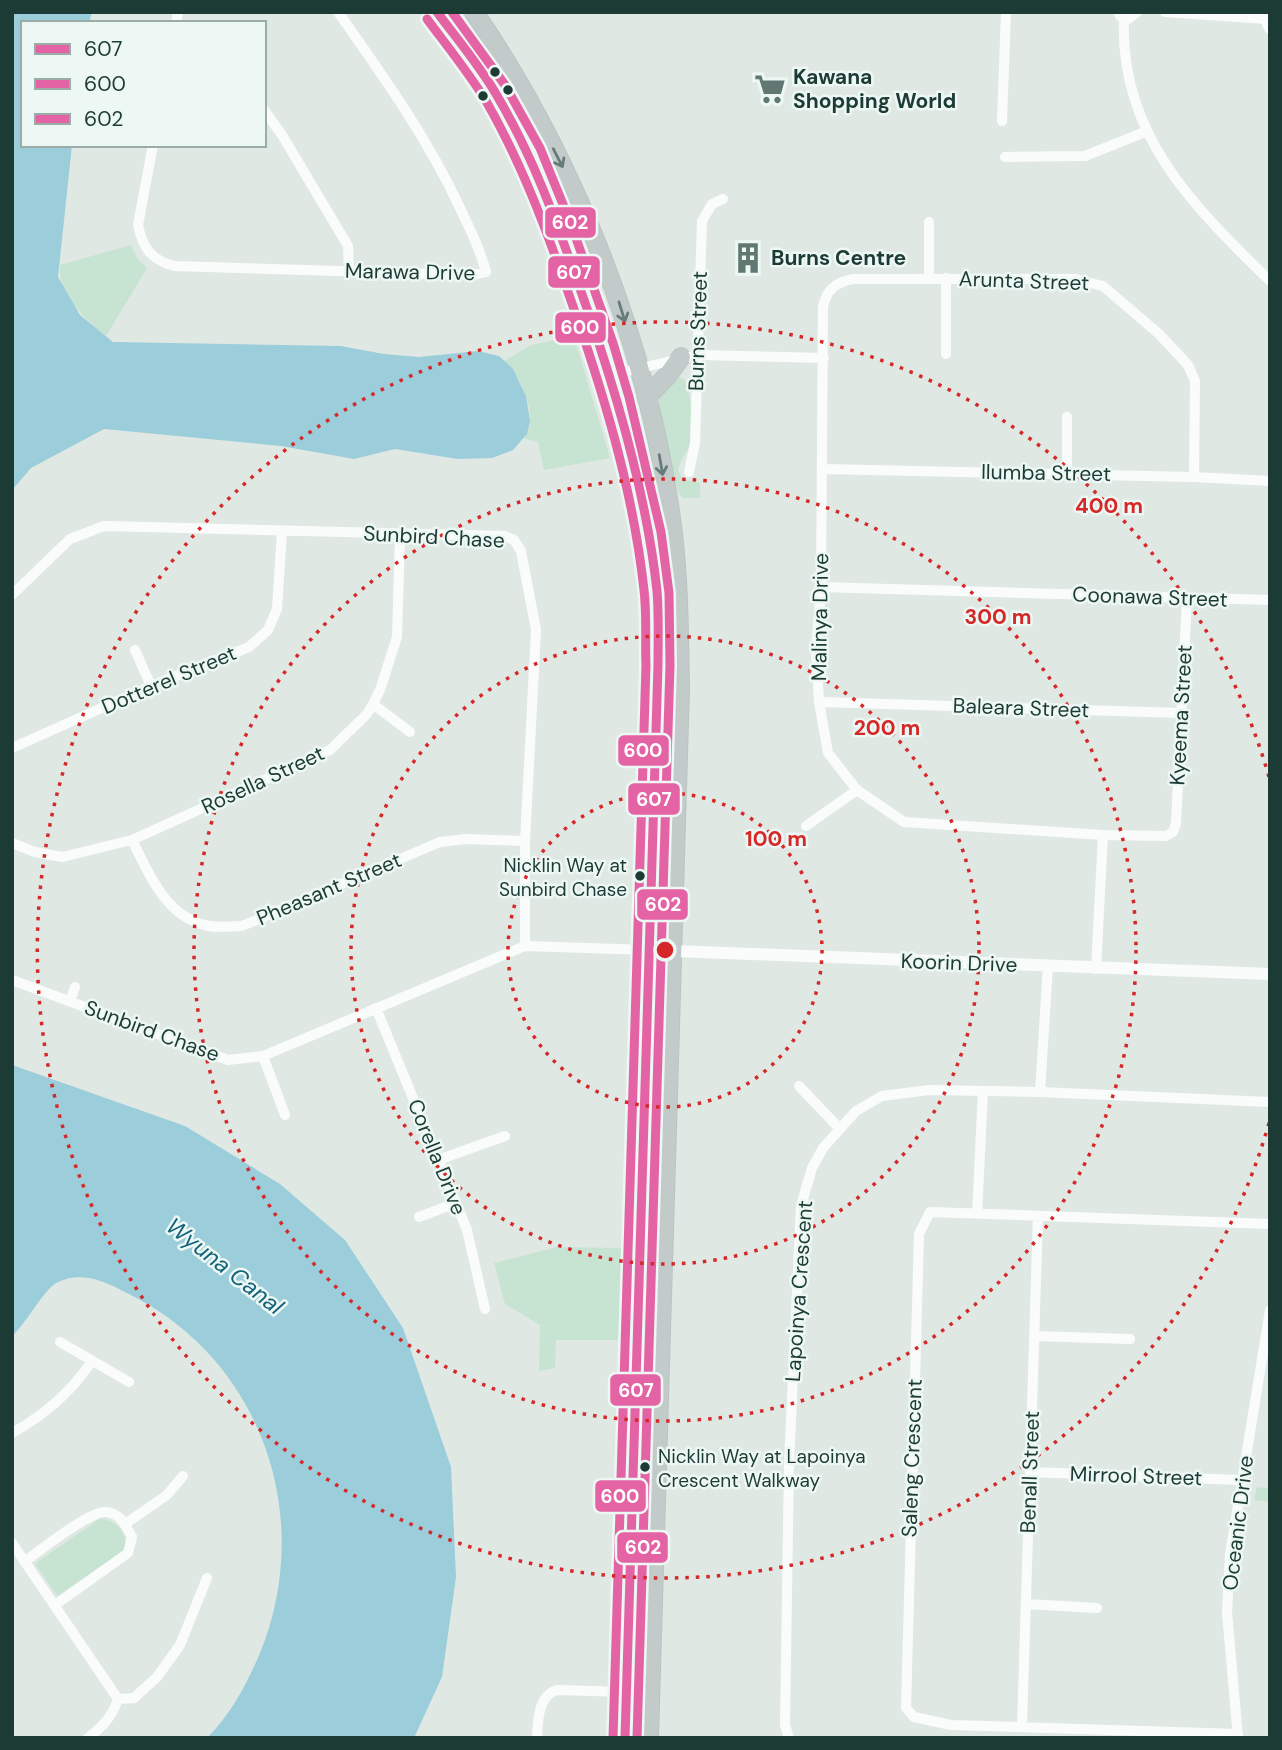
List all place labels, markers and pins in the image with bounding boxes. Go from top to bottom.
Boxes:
place label: Kawana Shopping World [793,63,956,115]
unlabelled marker [488,65,502,79]
supermarket icon: Kawana Shopping World [753,72,787,106]
unlabelled marker [501,83,515,97]
unlabelled marker [476,89,490,103]
building icon: Burns Centre [731,241,765,275]
place label: Burns Centre [771,244,906,272]
place label: Nicklin Way at Sunbird Chase [499,853,627,902]
marker: Nicklin Way at Sunbird Chase [633,869,647,883]
centre of rings [653,938,677,962]
place label: Nicklin Way at Lapoinya Crescent Walkway [658,1444,866,1493]
marker: Nicklin Way at Lapoinya Crescent Walkway [638,1460,652,1474]

